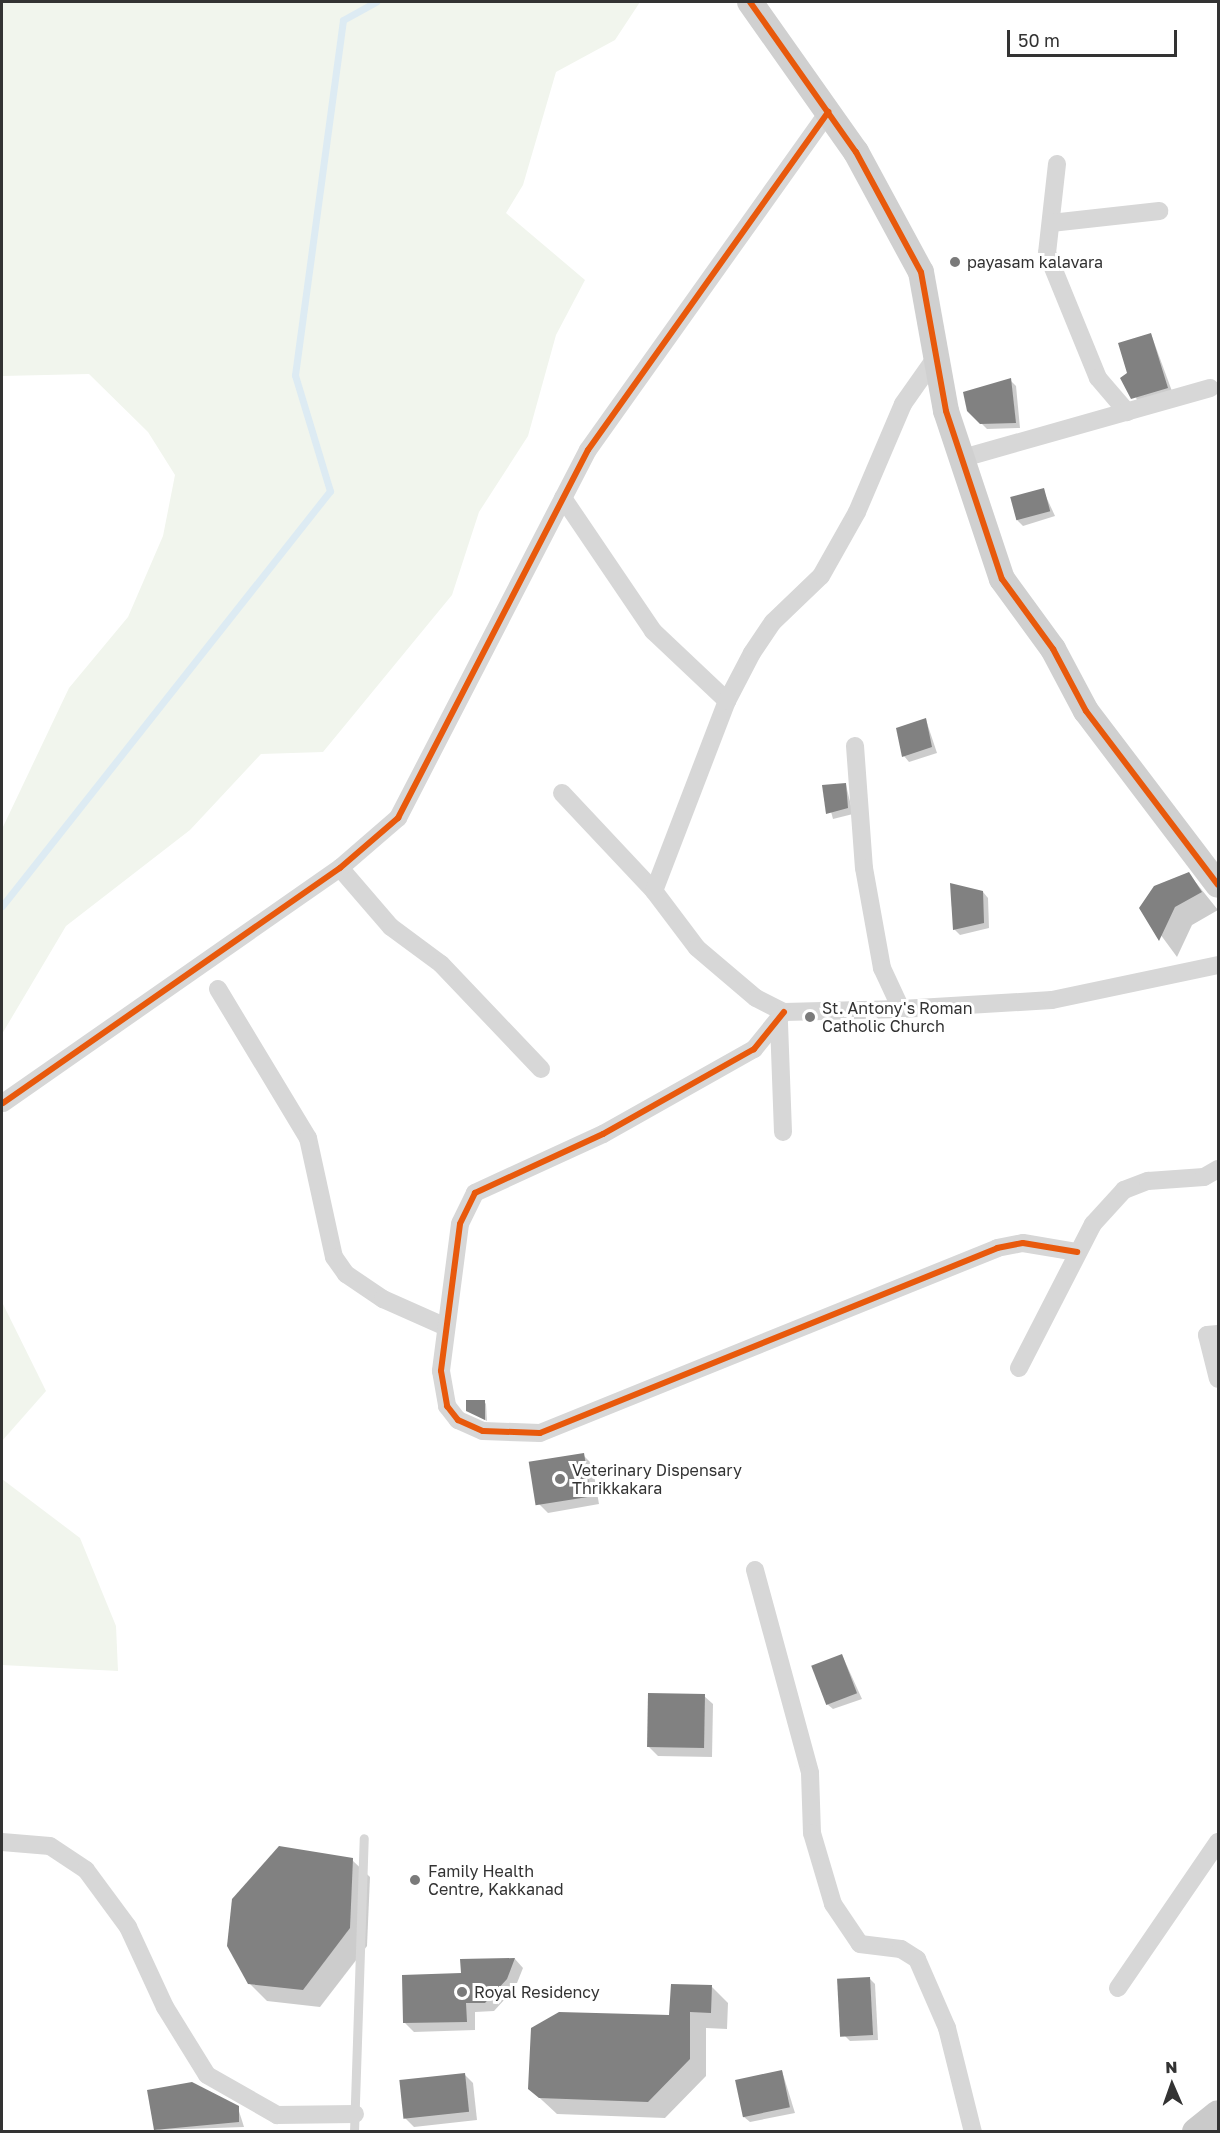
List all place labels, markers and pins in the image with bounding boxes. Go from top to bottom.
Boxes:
place label: payasam kalavara [967,252,1103,272]
marker: payasam kalavara [948,255,962,269]
place label: St. Antony's Roman Catholic Church [822,998,972,1036]
marker: St. Antony's Roman Catholic Church [803,1010,817,1024]
place label: Veterinary Dispensary Thrikkakara [572,1460,742,1498]
marker: Veterinary Dispensary Thrikkakara [553,1472,567,1486]
place label: Family Health Centre, Kakkanad [428,1861,564,1899]
marker: Family Health Centre, Kakkanad [406,1871,424,1889]
place label: Royal Residency [474,1982,600,2002]
marker: Royal Residency [455,1985,469,1999]

